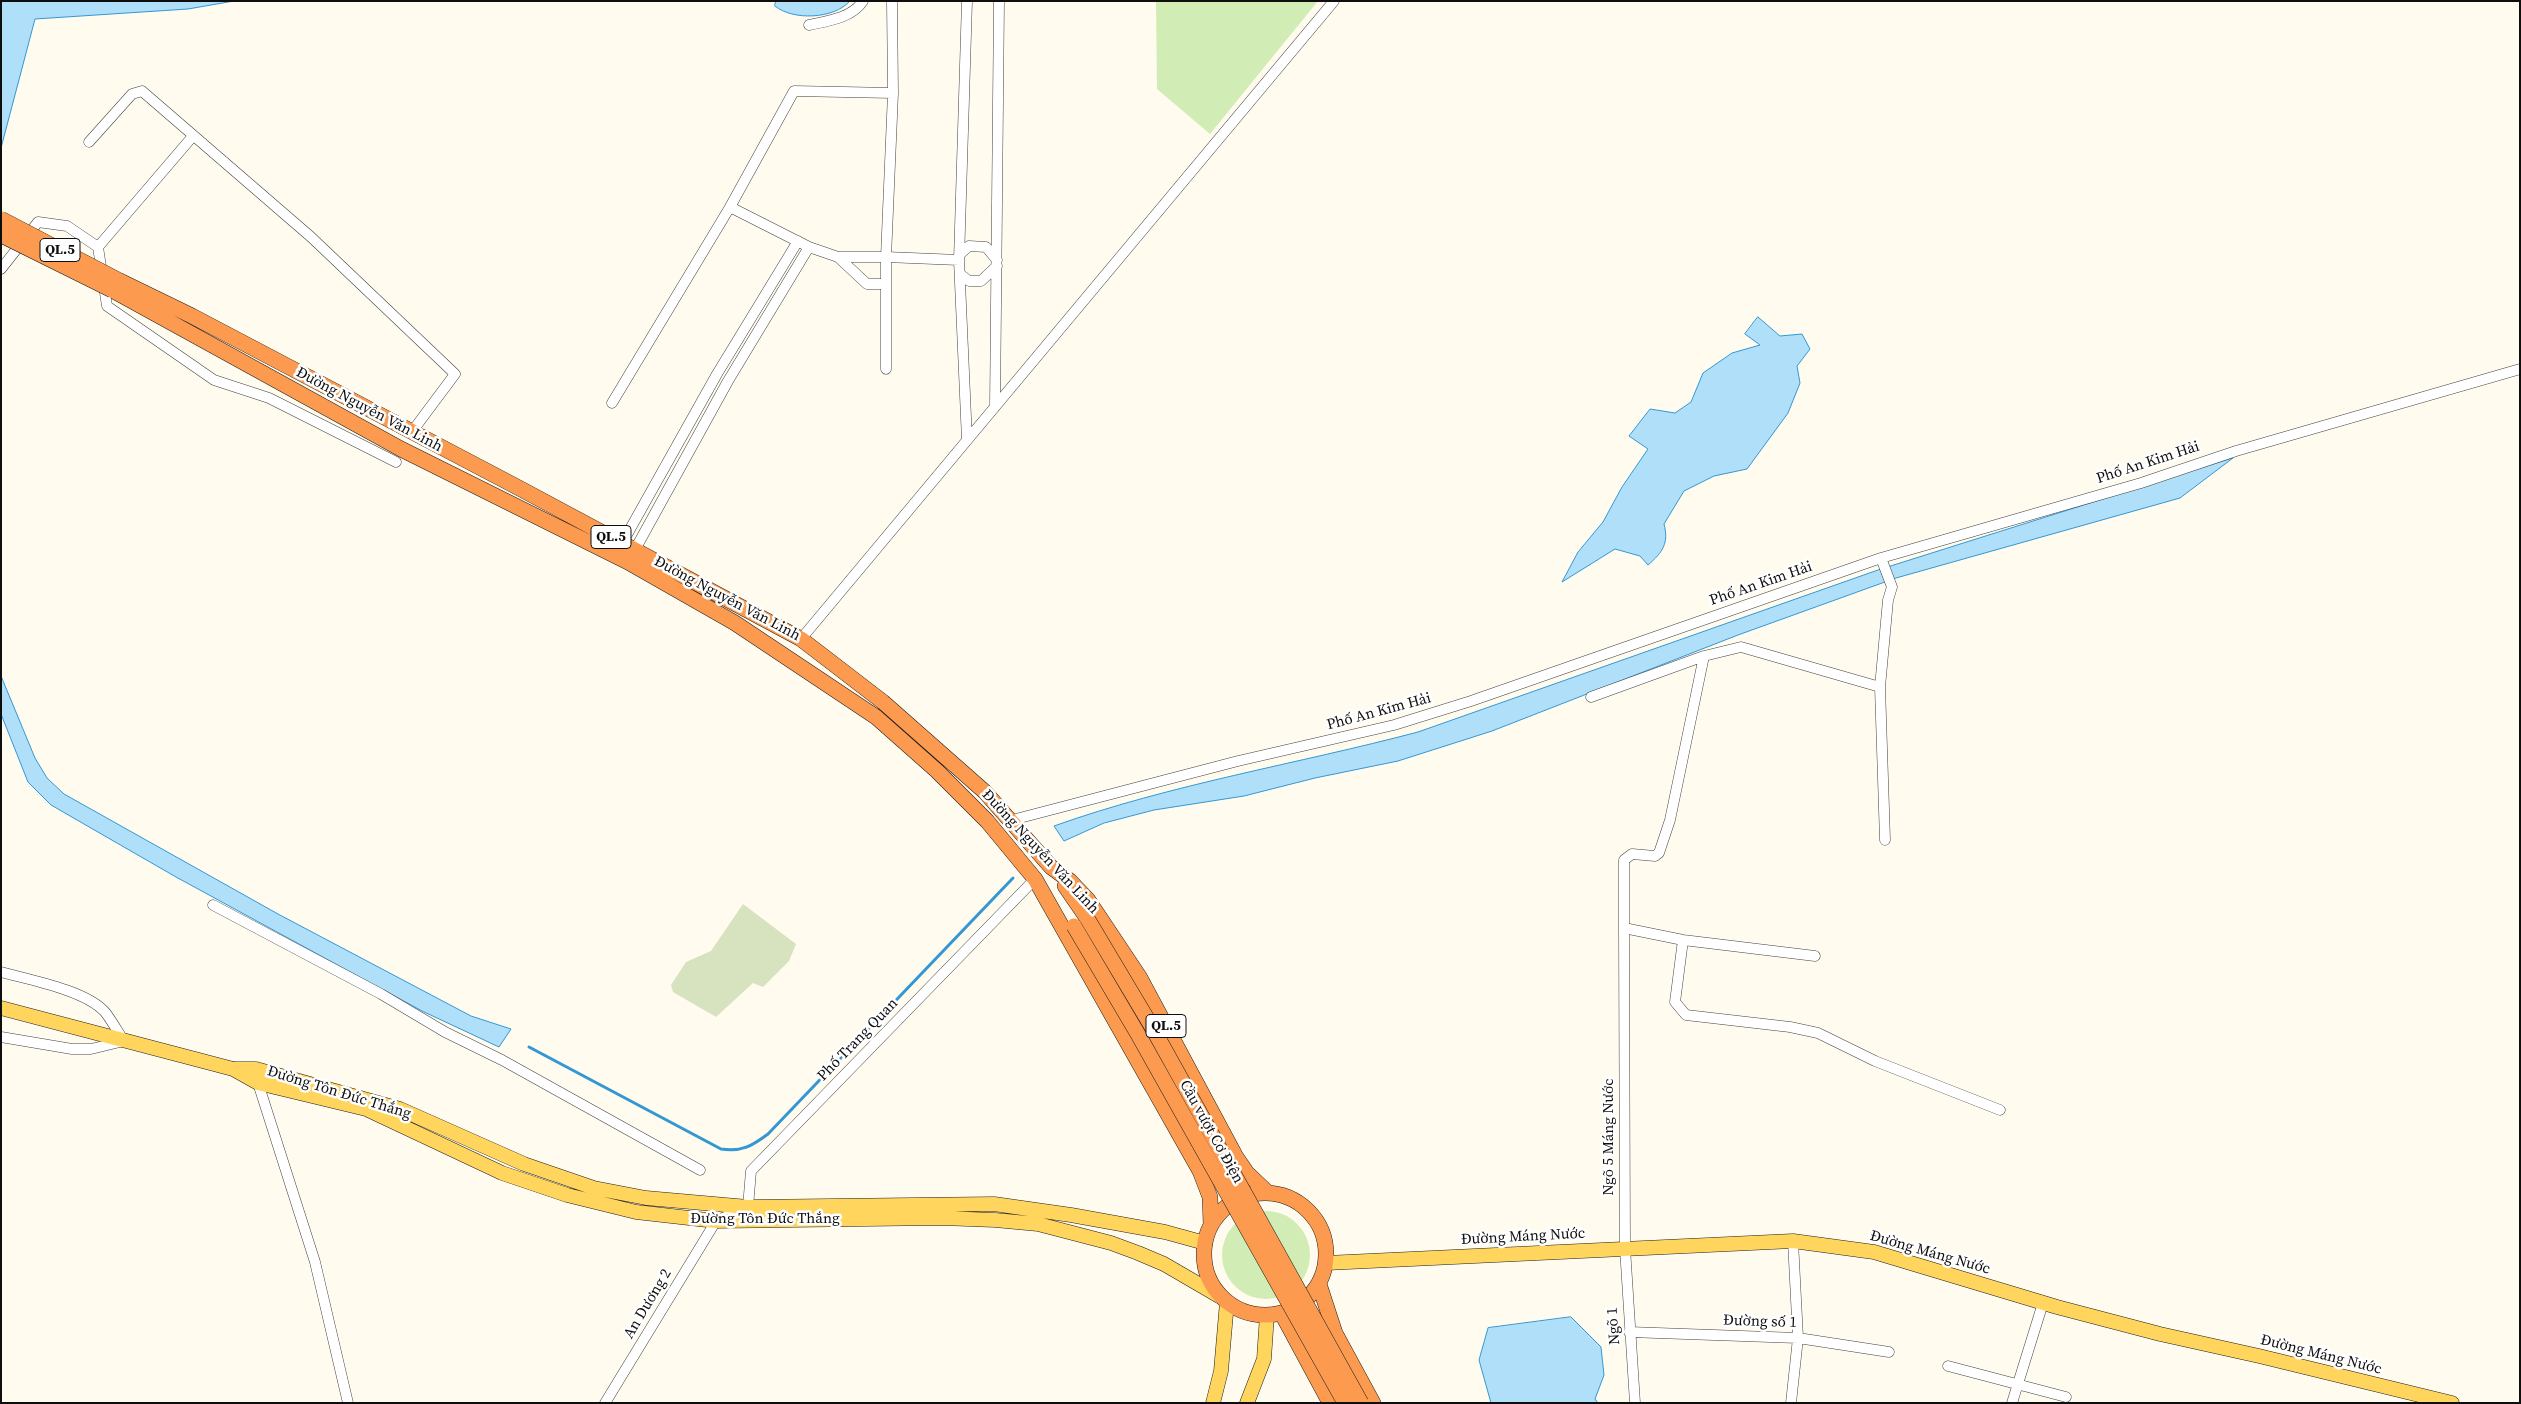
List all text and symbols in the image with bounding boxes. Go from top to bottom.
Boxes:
road number: QL.5 [40,238,80,262]
street label: Đường Nguyễn Văn Linh [293,364,445,456]
street label: Phố An Kim Hải [2094,438,2202,488]
road number: QL.5 [591,526,631,548]
street label: Đường Nguyễn Văn Linh [651,553,803,645]
street label: Phố An Kim Hải [1707,558,1815,610]
street label: Phố An Kim Hải [1325,689,1433,735]
street label: Đường Nguyễn Văn Linh [978,786,1102,918]
street label: Phố Trang Quan [814,995,902,1085]
road number: QL.5 [1146,1014,1186,1038]
street label: Đường Tôn Đức Thắng [265,1063,413,1123]
street label: Cầu vượt Cơ Điện [1175,1077,1247,1187]
street label: Ngõ 5 Máng Nước [1600,1078,1618,1196]
street label: Đường Tôn Đức Thắng [690,1210,840,1228]
street label: Đường Máng Nước [1461,1225,1585,1249]
street label: Đường Máng Nước [1868,1227,1992,1279]
street label: An Dương 2 [620,1266,676,1342]
street label: Ngõ 1 [1604,1307,1624,1345]
street label: Đường số 1 [1723,1312,1797,1332]
street label: Đường Máng Nước [2259,1331,2383,1379]

